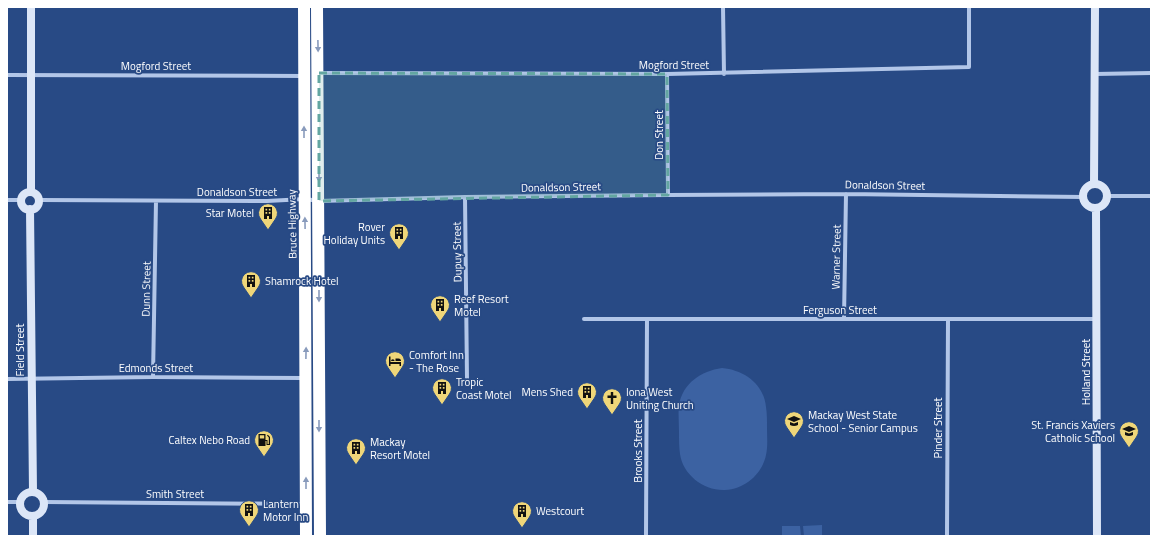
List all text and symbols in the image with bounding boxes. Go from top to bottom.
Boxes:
one-way arrow [315,40,321,53]
street label: Mogford Street [639,57,709,73]
street label: Mogford Street [121,58,191,74]
street label: Don Street [651,110,667,160]
one-way arrow [301,125,307,138]
one-way arrow [316,170,322,183]
street label: Donaldson Street [845,176,925,194]
street label: Donaldson Street [521,178,601,196]
street label: Donaldson Street [197,184,277,200]
street label: Bruce Highway [283,188,301,259]
building icon: Star Motel [257,202,279,230]
place label: Star Motel [206,205,254,221]
one-way arrow [302,216,308,229]
place label: Rover Holiday Units [323,219,385,248]
street label: Dupuy Street [448,221,466,282]
building icon: Rover Holiday Units [388,222,410,250]
street label: Warner Street [827,224,845,290]
street label: Dunn Street [138,261,154,317]
building icon: Shamrock Hotel [240,270,262,298]
place label: Shamrock Hotel [265,273,339,289]
one-way arrow [316,290,322,303]
place label: Reef Resort Motel [454,291,509,320]
building icon: Reef Resort Motel [429,294,451,322]
street label: Ferguson Street [803,302,877,318]
street label: Field Street [12,323,28,376]
street label: Holland Street [1078,339,1094,405]
one-way arrow [303,346,309,359]
place label: Comfort Inn - The Rose [409,347,464,376]
hotel icon: Comfort Inn - The Rose [384,350,406,378]
street label: Edmonds Street [119,360,193,376]
place label: Tropic Coast Motel [456,374,512,403]
building icon: Tropic Coast Motel [431,377,453,405]
building icon: Mens Shed [576,381,598,409]
place label: Mens Shed [522,384,573,400]
place label: Iona West Uniting Church [626,384,694,413]
church icon: Iona West Uniting Church [601,387,623,415]
street label: Pinder Street [930,397,946,458]
place label: Mackay West State School - Senior Campus [808,407,918,436]
school or university icon: Mackay West State School - Senior Campus [783,410,805,438]
place label: St. Francis Xaviers Catholic School [1031,417,1115,446]
street label: Brooks Street [630,419,646,483]
one-way arrow [316,420,322,433]
school or university icon: St. Francis Xaviers Catholic School [1118,420,1140,448]
fuel station icon: Caltex Nebo Road [253,429,275,457]
place label: Caltex Nebo Road [168,432,250,448]
place label: Mackay Resort Motel [370,434,430,463]
building icon: Mackay Resort Motel [345,437,367,465]
one-way arrow [303,476,309,489]
street label: Smith Street [146,486,204,502]
place label: Lantern Motor Inn [263,496,308,525]
building icon: Lantern Motor Inn [238,499,260,527]
building icon: Westcourt [511,500,533,528]
place label: Westcourt [536,503,584,519]

